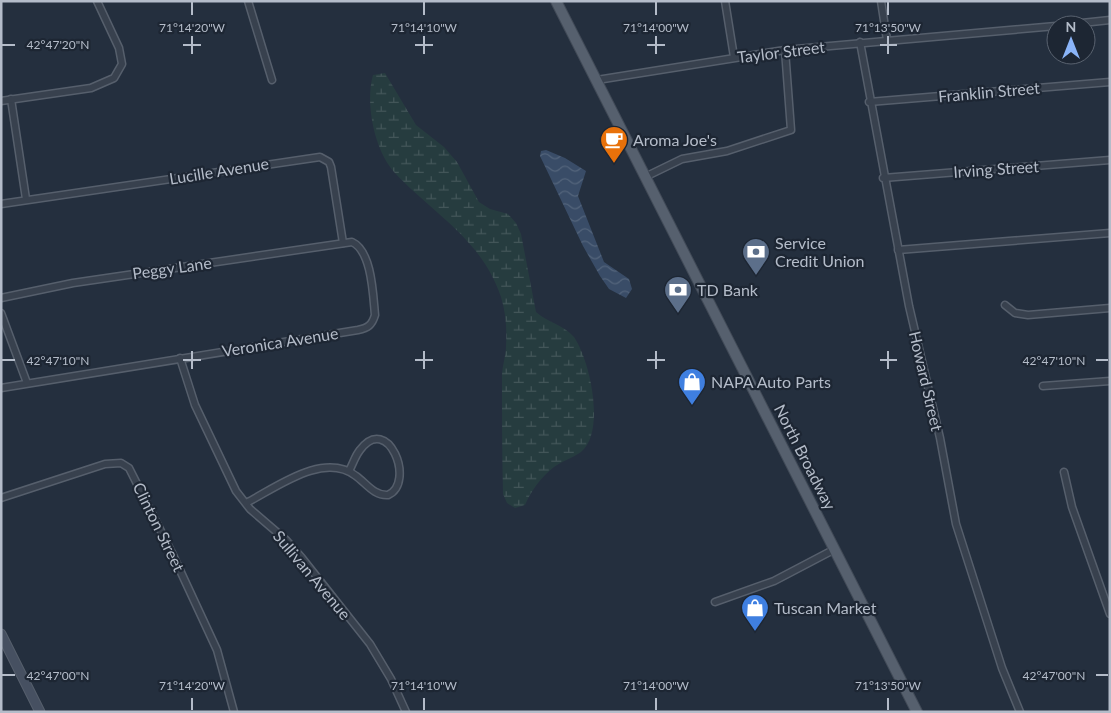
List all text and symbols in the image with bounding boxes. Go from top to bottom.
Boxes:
north arrow [1046,15,1096,65]
text: N [1066,18,1076,35]
text: 71°14'20"W [159,20,226,35]
text: 71°14'10"W [391,20,458,35]
text: 71°14'00"W [623,20,690,35]
text: 71°13'50"W [855,20,922,35]
text: 42°47'20"N [27,37,89,52]
street label: Taylor Street [736,37,826,66]
street label: Franklin Street [937,78,1041,105]
cafe icon: Aroma Joe's [599,125,629,164]
place label: Aroma Joe's [633,130,717,149]
street label: Lucille Avenue [168,153,270,188]
street label: Irving Street [953,156,1040,181]
place label: Service Credit Union [775,233,865,270]
bank icon: Service Credit Union [741,237,771,276]
street label: Peggy Lane [131,253,213,282]
bank icon: TD Bank [663,275,693,314]
place label: TD Bank [697,280,759,299]
street label: Veronica Avenue [220,323,339,360]
street label: Howard Street [906,329,947,433]
text: 42°47'10"N [27,353,89,368]
text: 42°47'10"N [1023,353,1085,368]
shop icon: NAPA Auto Parts [677,367,707,406]
place label: NAPA Auto Parts [711,372,831,391]
street label: North Broadway [771,401,841,513]
street label: Clinton Street [130,479,189,575]
street label: Sullivan Avenue [270,526,355,623]
shop icon: Tuscan Market [740,593,770,632]
place label: Tuscan Market [774,598,877,617]
text: 42°47'00"N [27,668,89,683]
text: 42°47'00"N [1023,668,1085,683]
text: 71°14'20"W [159,678,226,693]
text: 71°14'10"W [391,678,458,693]
text: 71°14'00"W [623,678,690,693]
text: 71°13'50"W [855,678,922,693]

